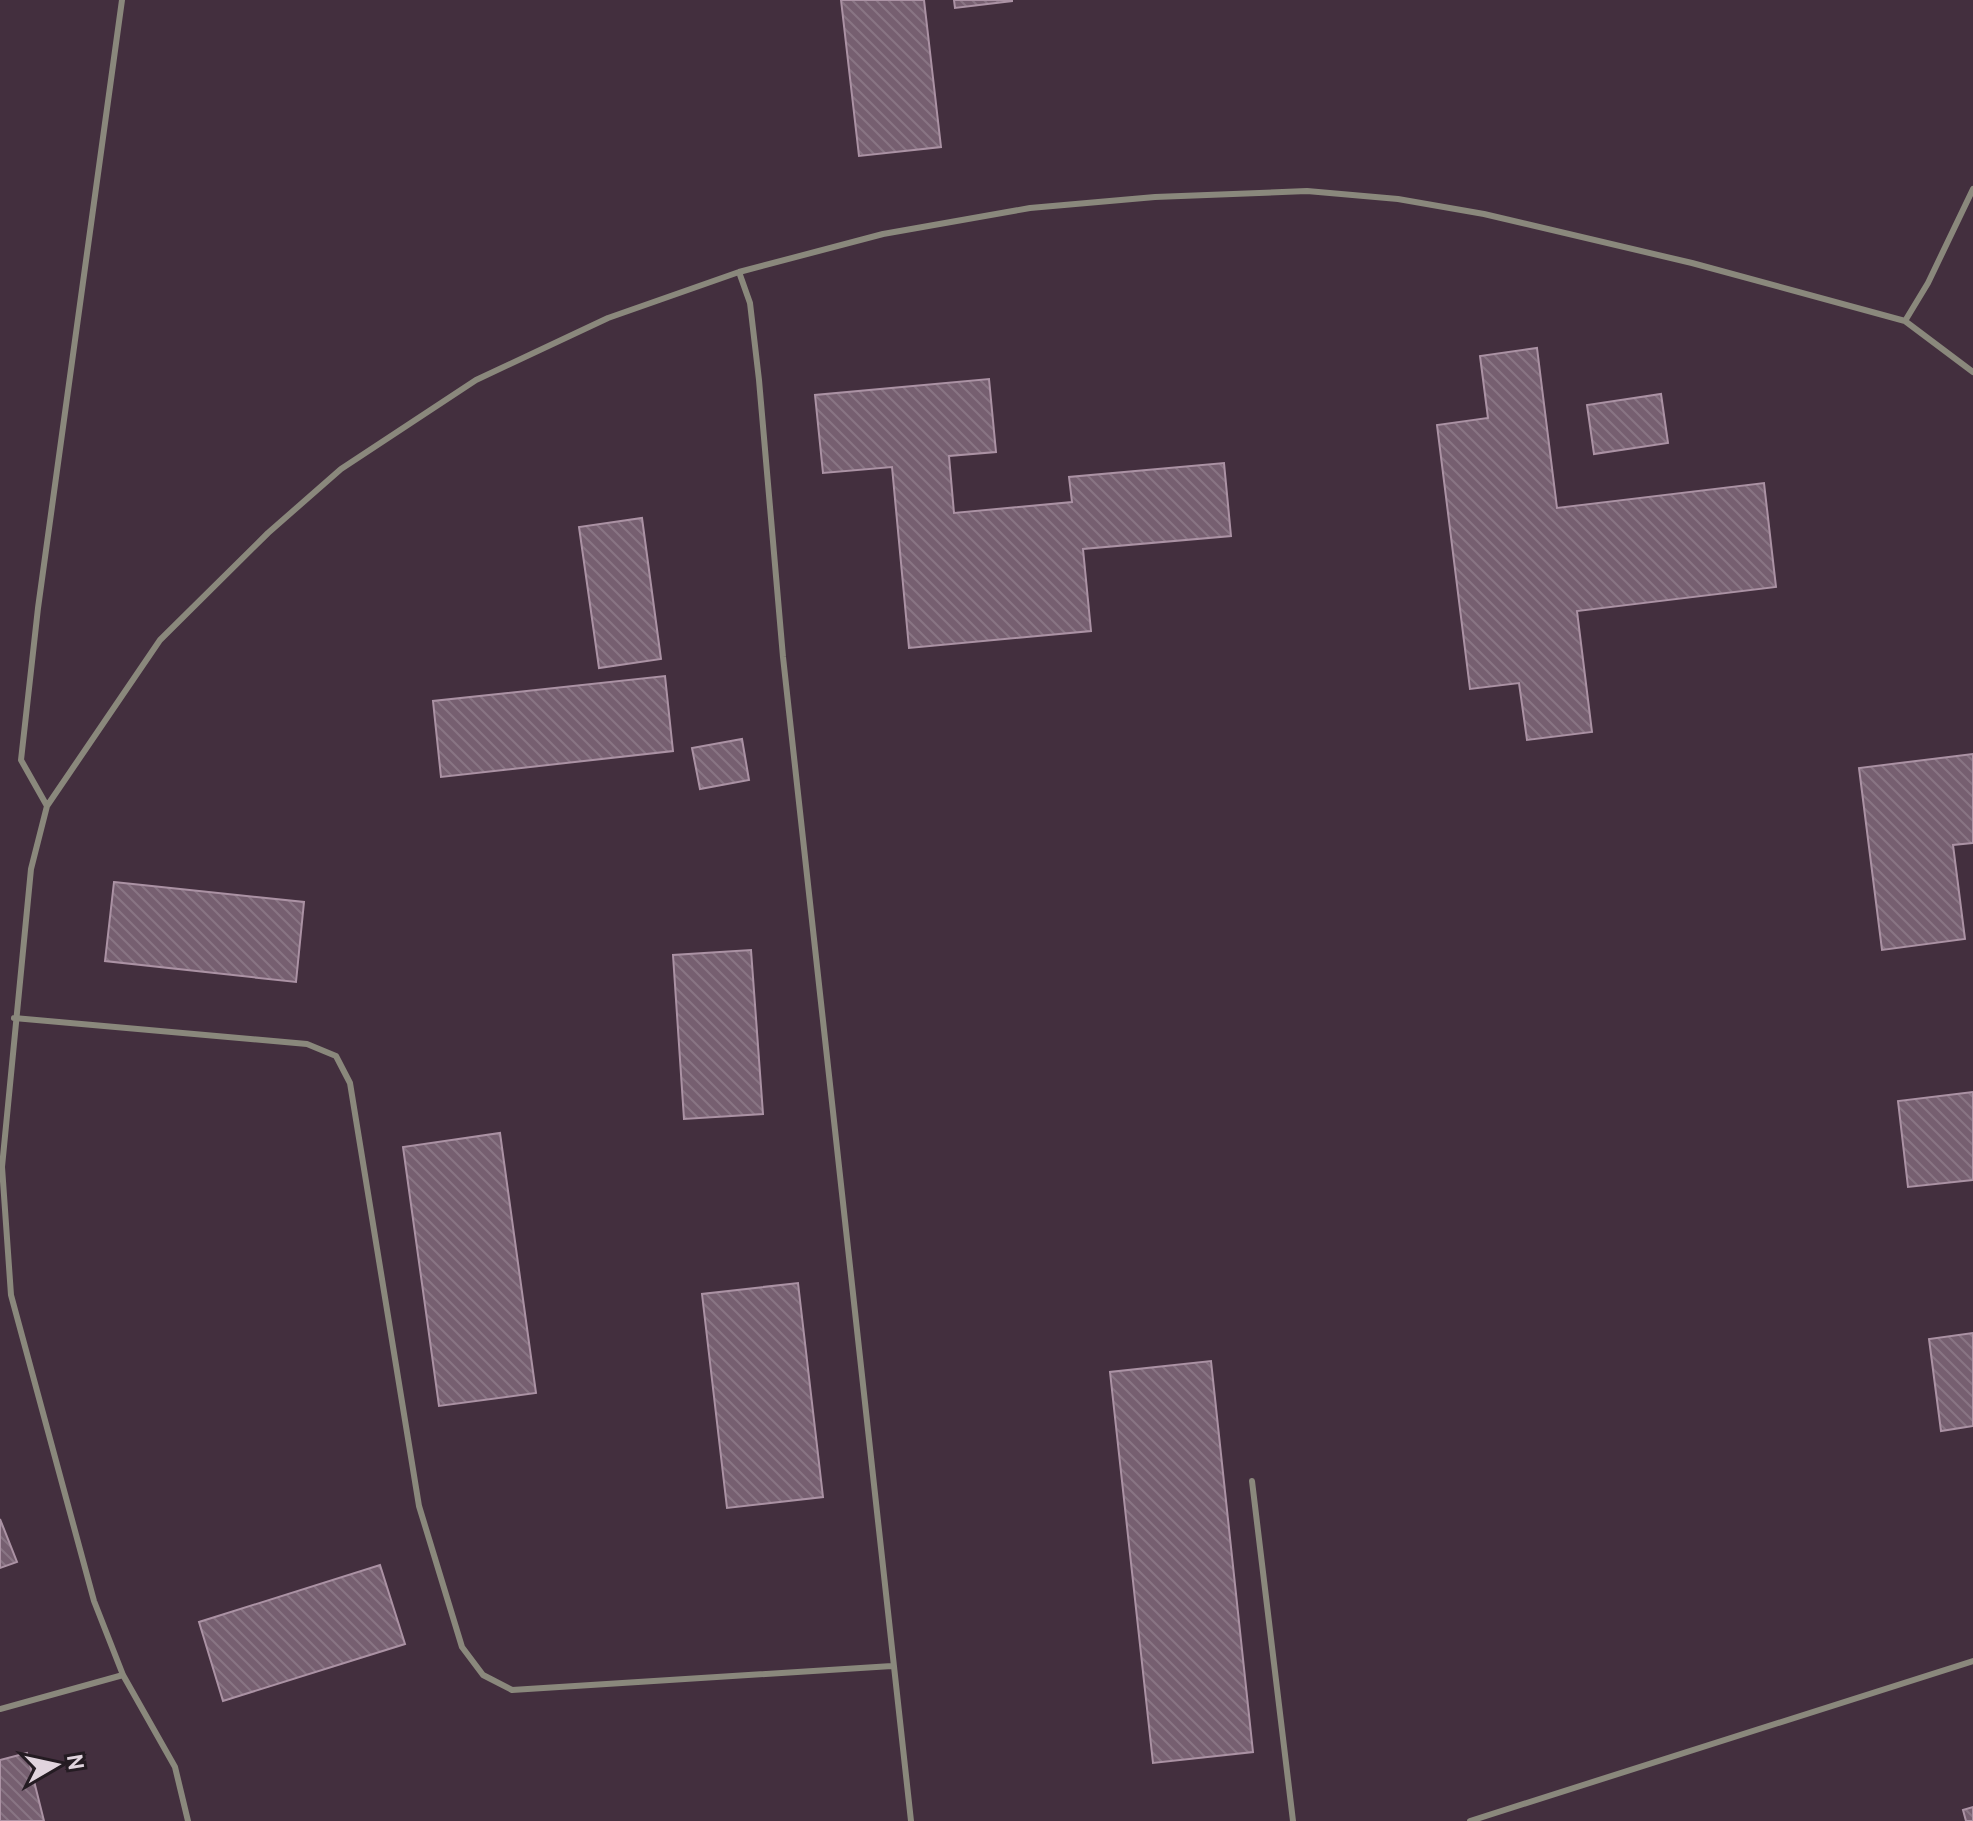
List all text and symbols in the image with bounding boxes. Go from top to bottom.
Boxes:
north arrow [16,1725,96,1805]
text: N [61,1752,90,1772]

